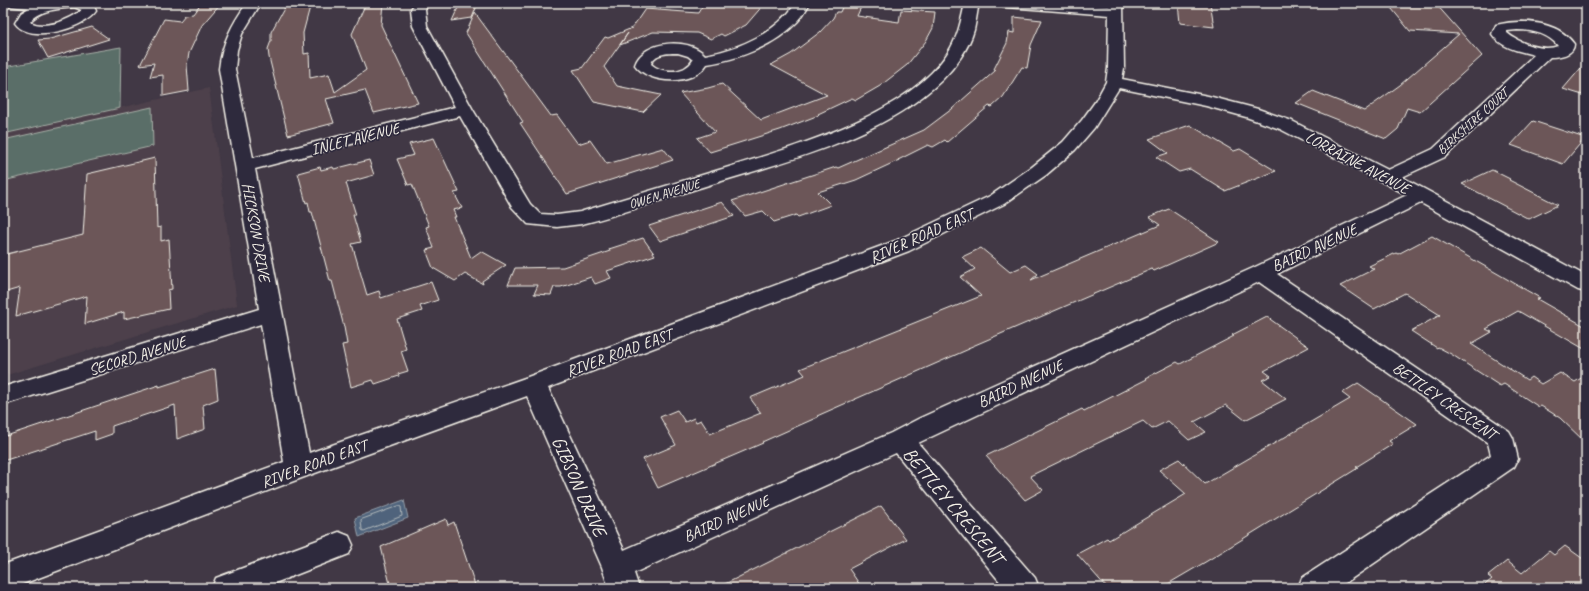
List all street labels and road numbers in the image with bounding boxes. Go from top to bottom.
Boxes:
street label: BIRKSHIRE COURT [1434,83,1515,158]
street label: INLET AVENUE [309,118,404,160]
street label: LORRAINE AVENUE [1302,127,1415,200]
street label: OWEN AVENUE [627,175,703,212]
street label: HICKSON DRIVE [237,181,275,286]
street label: RIVER ROAD EAST [866,203,980,268]
street label: BAIRD AVENUE [1269,218,1362,276]
street label: RIVER ROAD EAST [564,323,679,381]
street label: SECORD AVENUE [86,331,190,380]
street label: BAIRD AVENUE [975,354,1068,412]
street label: BETTLEY CRESCENT [1389,358,1503,446]
street label: GIBSON DRIVE [546,433,613,543]
street label: RIVER ROAD EAST [259,434,374,492]
street label: BETTLEY CRESCENT [898,442,1012,573]
street label: BAIRD AVENUE [680,490,775,547]

